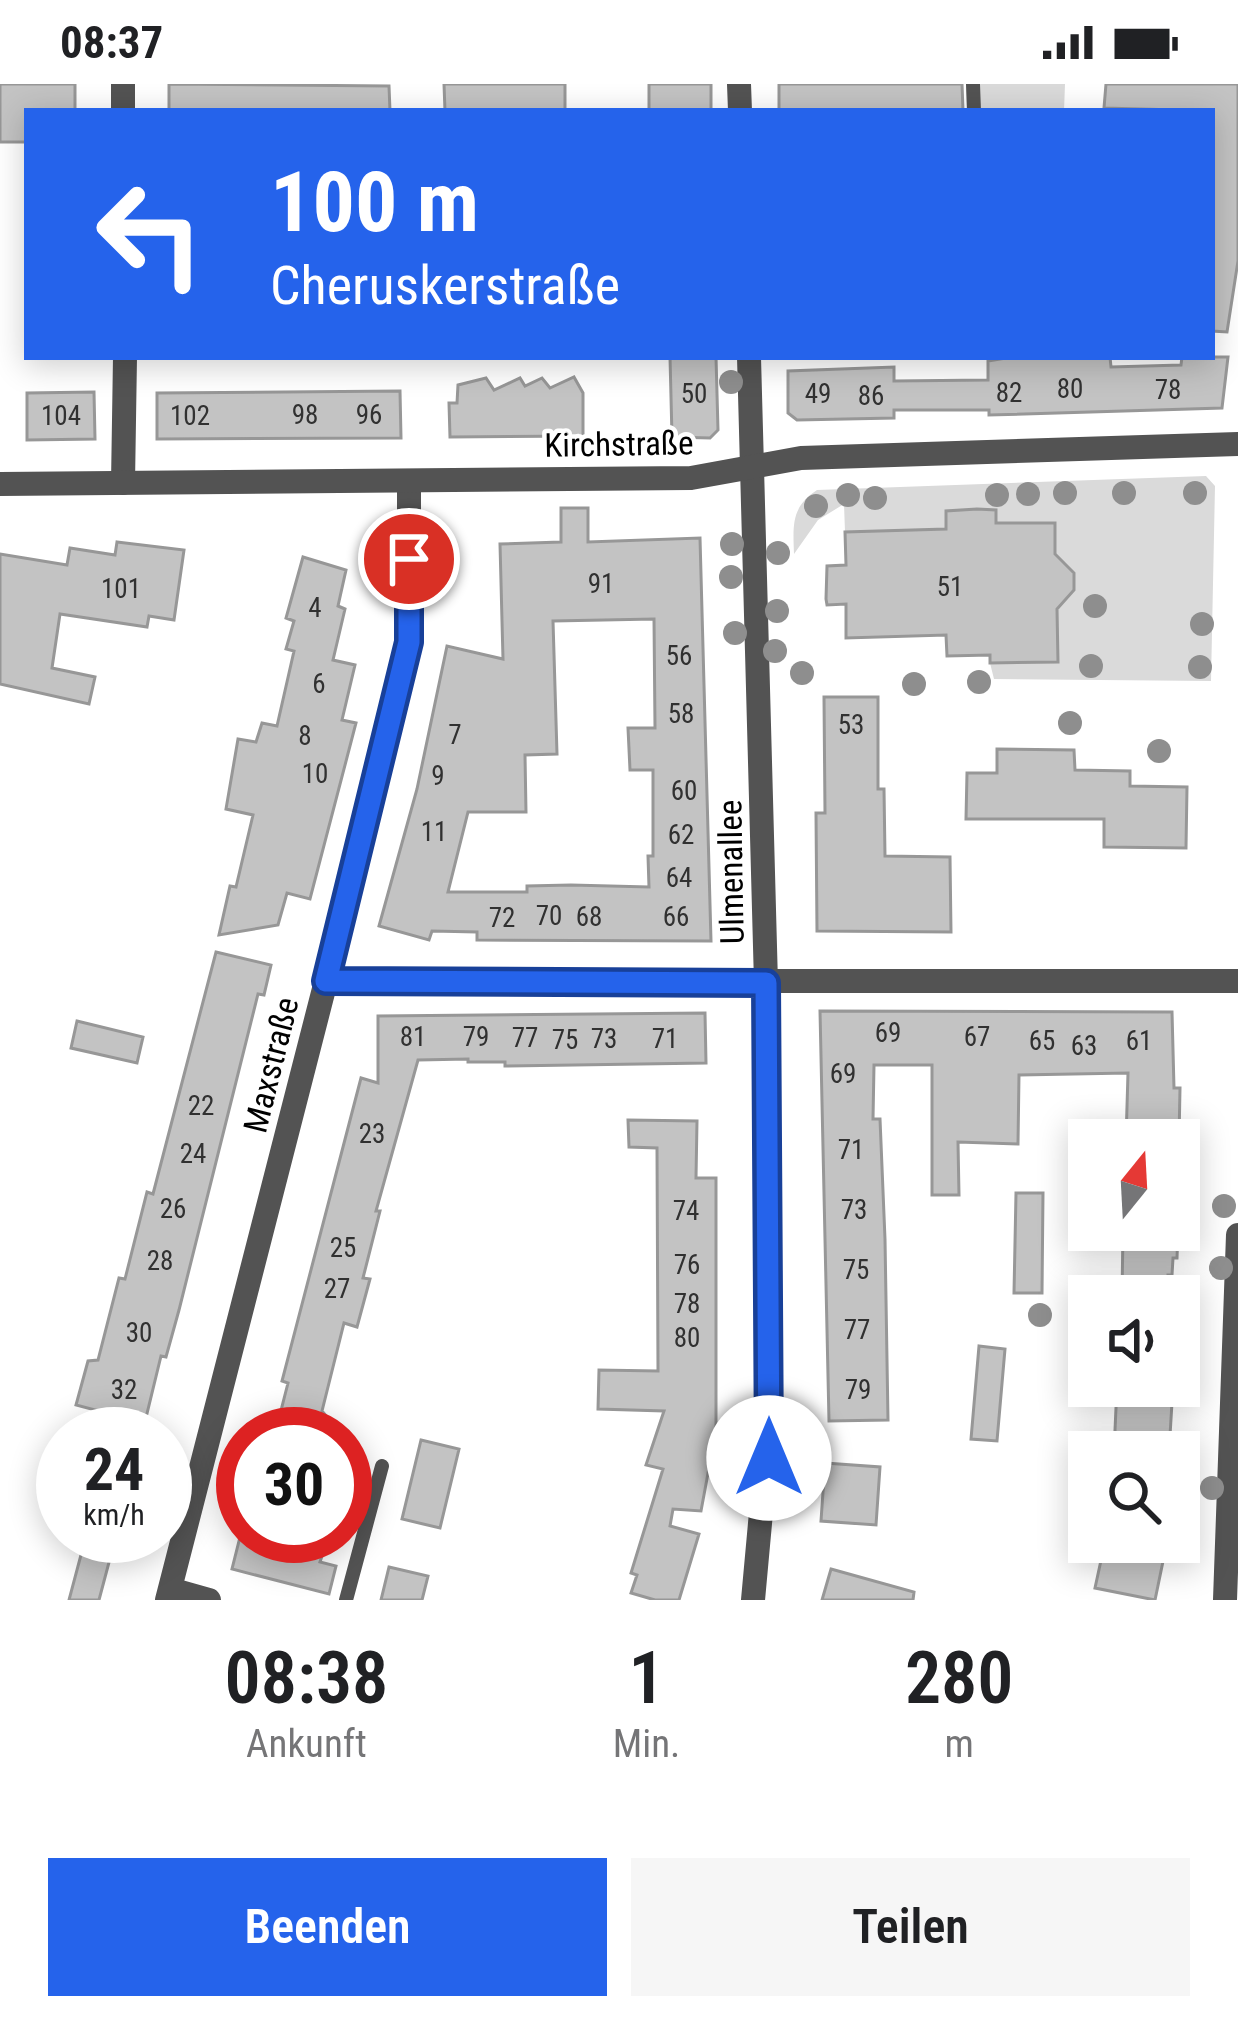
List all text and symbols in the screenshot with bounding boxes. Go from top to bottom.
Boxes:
text: 08:37 [60,16,163,69]
text: 100 m [270,153,479,252]
icon: left [72,156,228,312]
text: Cheruskerstraße [270,254,620,317]
house number: 80 [1057,373,1083,405]
house number: 78 [1155,374,1181,406]
house number: 82 [996,377,1022,409]
house number: 50 [681,378,707,410]
house number: 49 [805,378,831,410]
house number: 86 [858,380,884,412]
house number: 98 [292,399,318,431]
house number: 96 [356,399,382,431]
house number: 104 [41,400,81,432]
house number: 102 [170,400,210,432]
street label: Kirchstraße [544,423,694,465]
pin [358,508,460,610]
icon: arrive [376,526,442,592]
house number: 91 [588,568,614,600]
house number: 51 [937,571,963,603]
house number: 101 [101,573,141,605]
house number: 4 [308,592,322,624]
house number: 56 [666,640,692,672]
house number: 6 [312,668,326,700]
house number: 58 [668,698,694,730]
house number: 53 [838,709,864,741]
house number: 7 [448,719,462,751]
house number: 8 [298,720,312,752]
house number: 10 [302,758,328,790]
house number: 9 [431,760,445,792]
house number: 60 [671,775,697,807]
street label: Ulmenallee [710,800,752,944]
house number: 11 [421,816,447,848]
house number: 62 [668,819,694,851]
house number: 64 [666,862,692,894]
house number: 70 [536,900,562,932]
house number: 68 [576,901,602,933]
house number: 66 [663,901,689,933]
house number: 72 [489,902,515,934]
street label: Maxstraße [235,993,307,1137]
house number: 69 [875,1017,901,1049]
house number: 81 [400,1021,426,1053]
house number: 79 [463,1021,489,1053]
house number: 67 [964,1021,990,1053]
house number: 77 [512,1022,538,1054]
house number: 73 [591,1023,617,1055]
house number: 71 [652,1023,678,1055]
house number: 75 [552,1024,578,1056]
house number: 65 [1029,1025,1055,1057]
house number: 61 [1126,1025,1152,1057]
house number: 63 [1071,1030,1097,1062]
house number: 69 [830,1058,856,1090]
house number: 22 [188,1090,214,1122]
house number: 23 [359,1118,385,1150]
north arrow [1068,1119,1200,1251]
map controls [1068,1119,1200,1563]
house number: 71 [838,1134,864,1166]
house number: 24 [180,1138,206,1170]
house number: 26 [160,1193,186,1225]
house number: 73 [841,1194,867,1226]
house number: 74 [673,1195,699,1227]
house number: 25 [330,1232,356,1264]
house number: 28 [147,1245,173,1277]
house number: 76 [674,1249,700,1281]
house number: 75 [843,1254,869,1286]
house number: 27 [324,1273,350,1305]
button: sound [1068,1275,1200,1407]
house number: 78 [674,1288,700,1320]
house number: 77 [844,1314,870,1346]
house number: 30 [126,1317,152,1349]
house number: 80 [674,1322,700,1354]
house number: 32 [111,1374,137,1406]
house number: 79 [845,1374,871,1406]
position arrow [706,1395,832,1521]
speed limit sign: 30 [216,1407,372,1563]
button: search [1068,1431,1200,1563]
text: 24 [84,1434,144,1505]
text: km/h [83,1497,145,1532]
text: 08:38 [224,1636,388,1721]
text: 1 [629,1636,665,1721]
text: 280 [905,1636,1014,1721]
text: Ankunft [246,1721,367,1767]
text: Min. [613,1721,680,1767]
text: m [945,1721,974,1767]
button: Beenden [48,1858,607,1996]
button: Teilen [631,1858,1190,1996]

